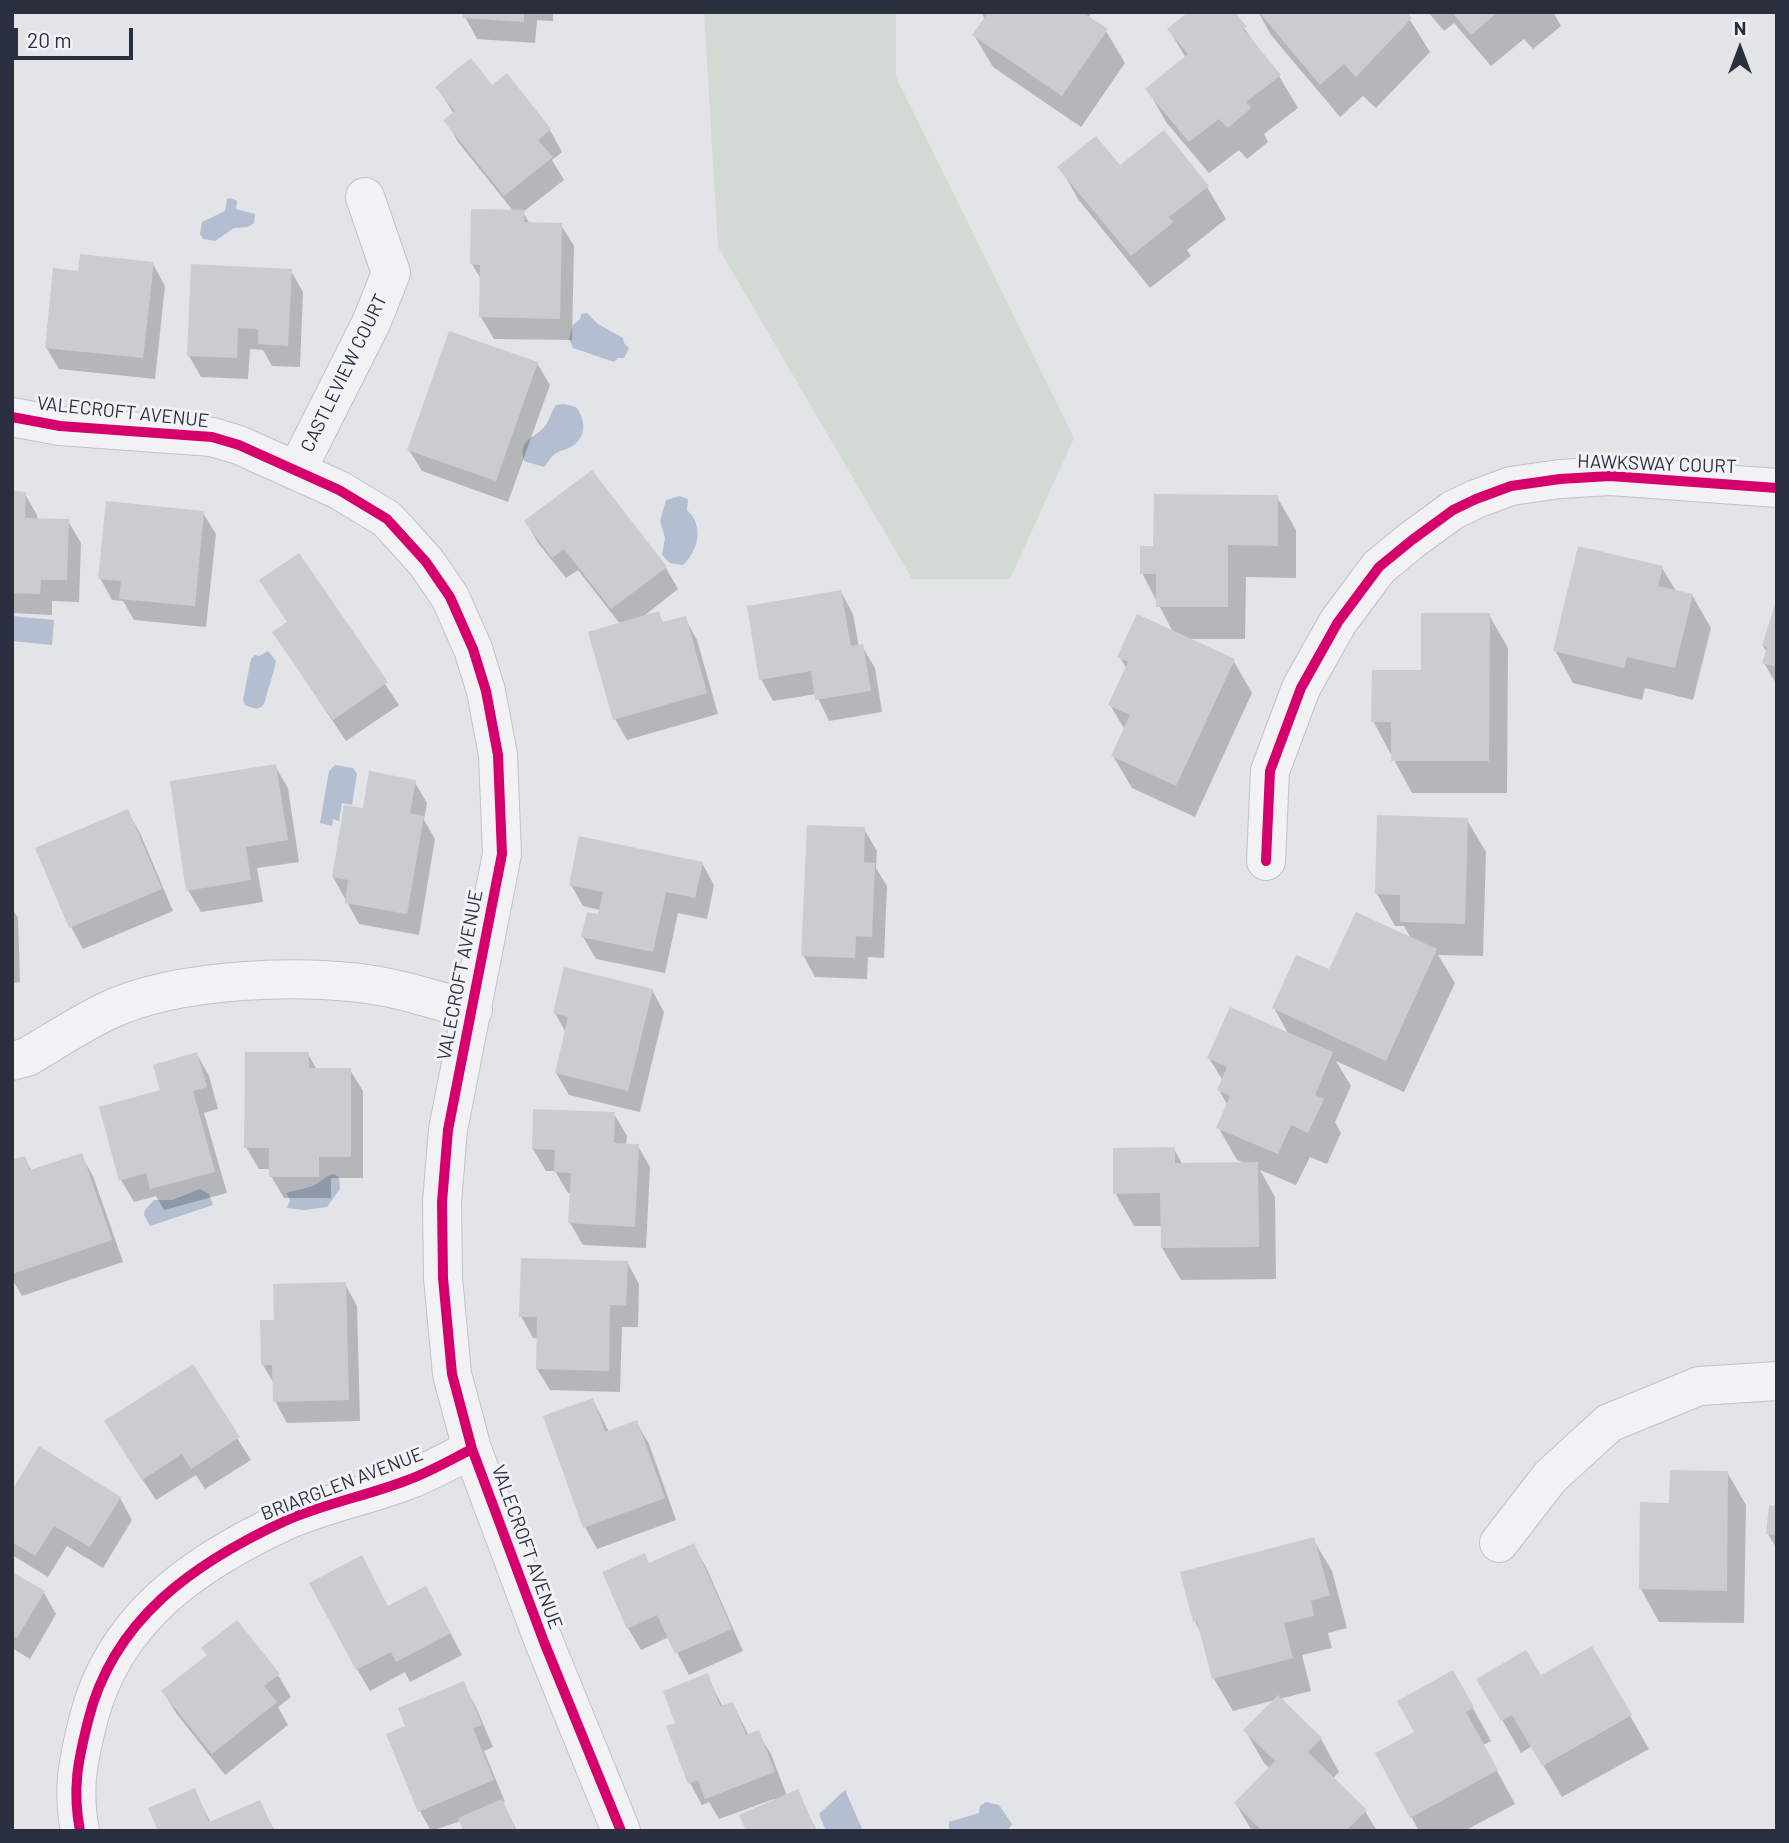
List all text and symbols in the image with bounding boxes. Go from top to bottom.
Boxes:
scale bar [18,14,136,58]
north arrow [1705,14,1775,84]
text: N [1734,16,1746,39]
text: 20 m [27,27,72,52]
street label: CASTLEVIEW COURT [296,290,392,456]
street label: VALECROFT AVENUE [36,392,210,432]
street label: HAWKSWAY COURT [1577,450,1737,478]
street label: VALECROFT AVENUE [432,888,488,1062]
street label: BRIARGLEN AVENUE [258,1443,426,1525]
street label: VALECROFT AVENUE [487,1462,567,1632]

